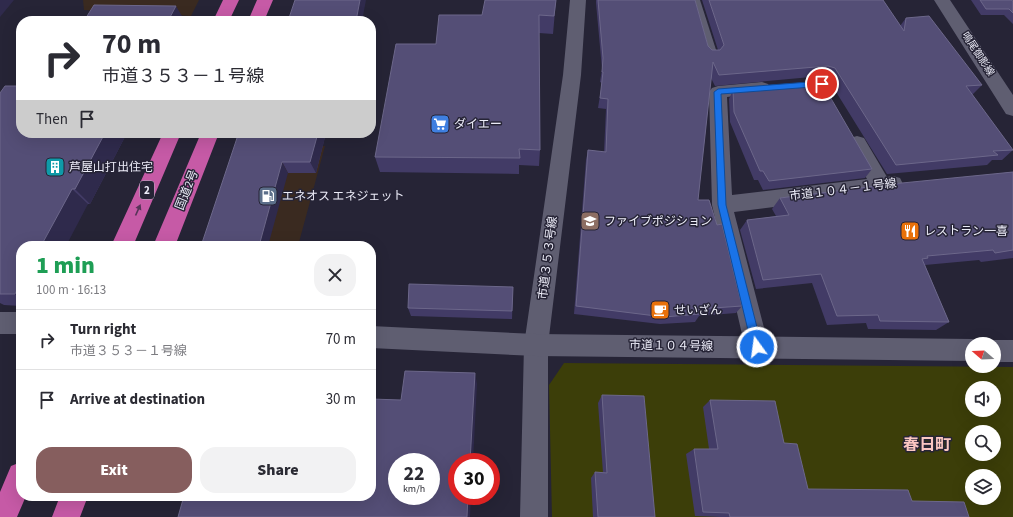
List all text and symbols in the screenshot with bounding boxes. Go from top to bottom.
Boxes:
text: 70 m [102,24,161,64]
street label: 鳴尾御影線 [959,29,997,79]
icon: right [36,32,88,84]
text: 市道３５３－１号線 [102,64,264,89]
pin [805,67,839,101]
icon: arrive [811,73,833,95]
icon: arrive [76,108,98,130]
text: Then [36,109,68,130]
supermarket icon: ダイエー [429,113,451,135]
place label: ダイエー [454,116,502,133]
building icon: 芦屋山打出住宅 [44,156,66,178]
place label: 芦屋山打出住宅 [69,159,153,176]
street label: 国道2号 [171,167,203,213]
street label: 市道１０４－１号線 [788,175,898,205]
road number: 2 [140,181,154,199]
fuel station icon: エネオス エネジェット [257,185,279,207]
place label: エネオス エネジェット [282,188,404,205]
one-way arrow [135,204,141,216]
school or university icon: ファイブポジション [579,210,601,232]
place label: ファイブポジション [604,213,712,230]
street label: 市道３５３号線 [534,215,562,301]
restaurant icon: レストラン一喜 [899,220,921,242]
place label: レストラン一喜 [924,223,1008,240]
text: 1 min [36,248,95,283]
button: close [314,254,356,296]
text: 100 m · 16:13 [36,281,106,299]
cafe icon: せいざん [649,299,671,321]
place label: せいざん [674,302,722,319]
text: Turn right [70,319,136,340]
position arrow [736,326,778,368]
icon: right [36,329,58,351]
text: 70 m [326,329,356,350]
street label: 市道１０４号線 [629,337,713,355]
north arrow [965,337,1001,373]
map controls [965,337,1001,505]
text: 市道３５３－１号線 [70,342,187,360]
button: sound [965,381,1001,417]
icon: arrive [36,389,58,411]
text: Arrive at destination [70,389,205,410]
text: 30 m [326,389,356,410]
button: search [965,425,1001,461]
district label: 春日町 [903,434,951,456]
button: Exit [36,447,192,493]
button: Share [200,447,356,493]
speed limit sign: 30 [448,453,500,505]
text: 22 [403,460,425,488]
button: layers [965,469,1001,505]
text: km/h [403,482,425,496]

